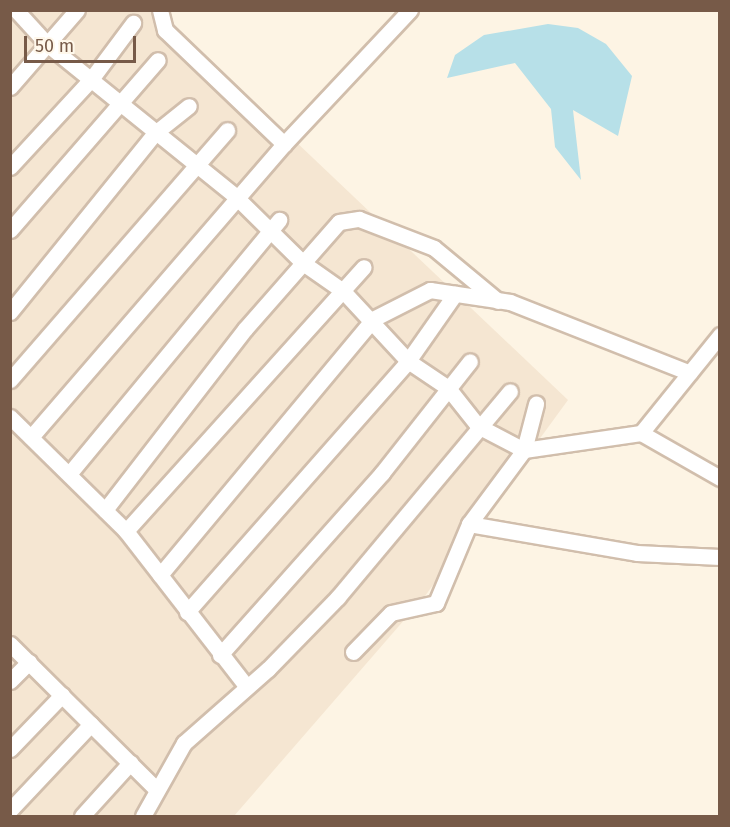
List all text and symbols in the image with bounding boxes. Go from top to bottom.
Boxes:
scale bar [27,24,140,62]
text: 50 m [35,35,74,57]

